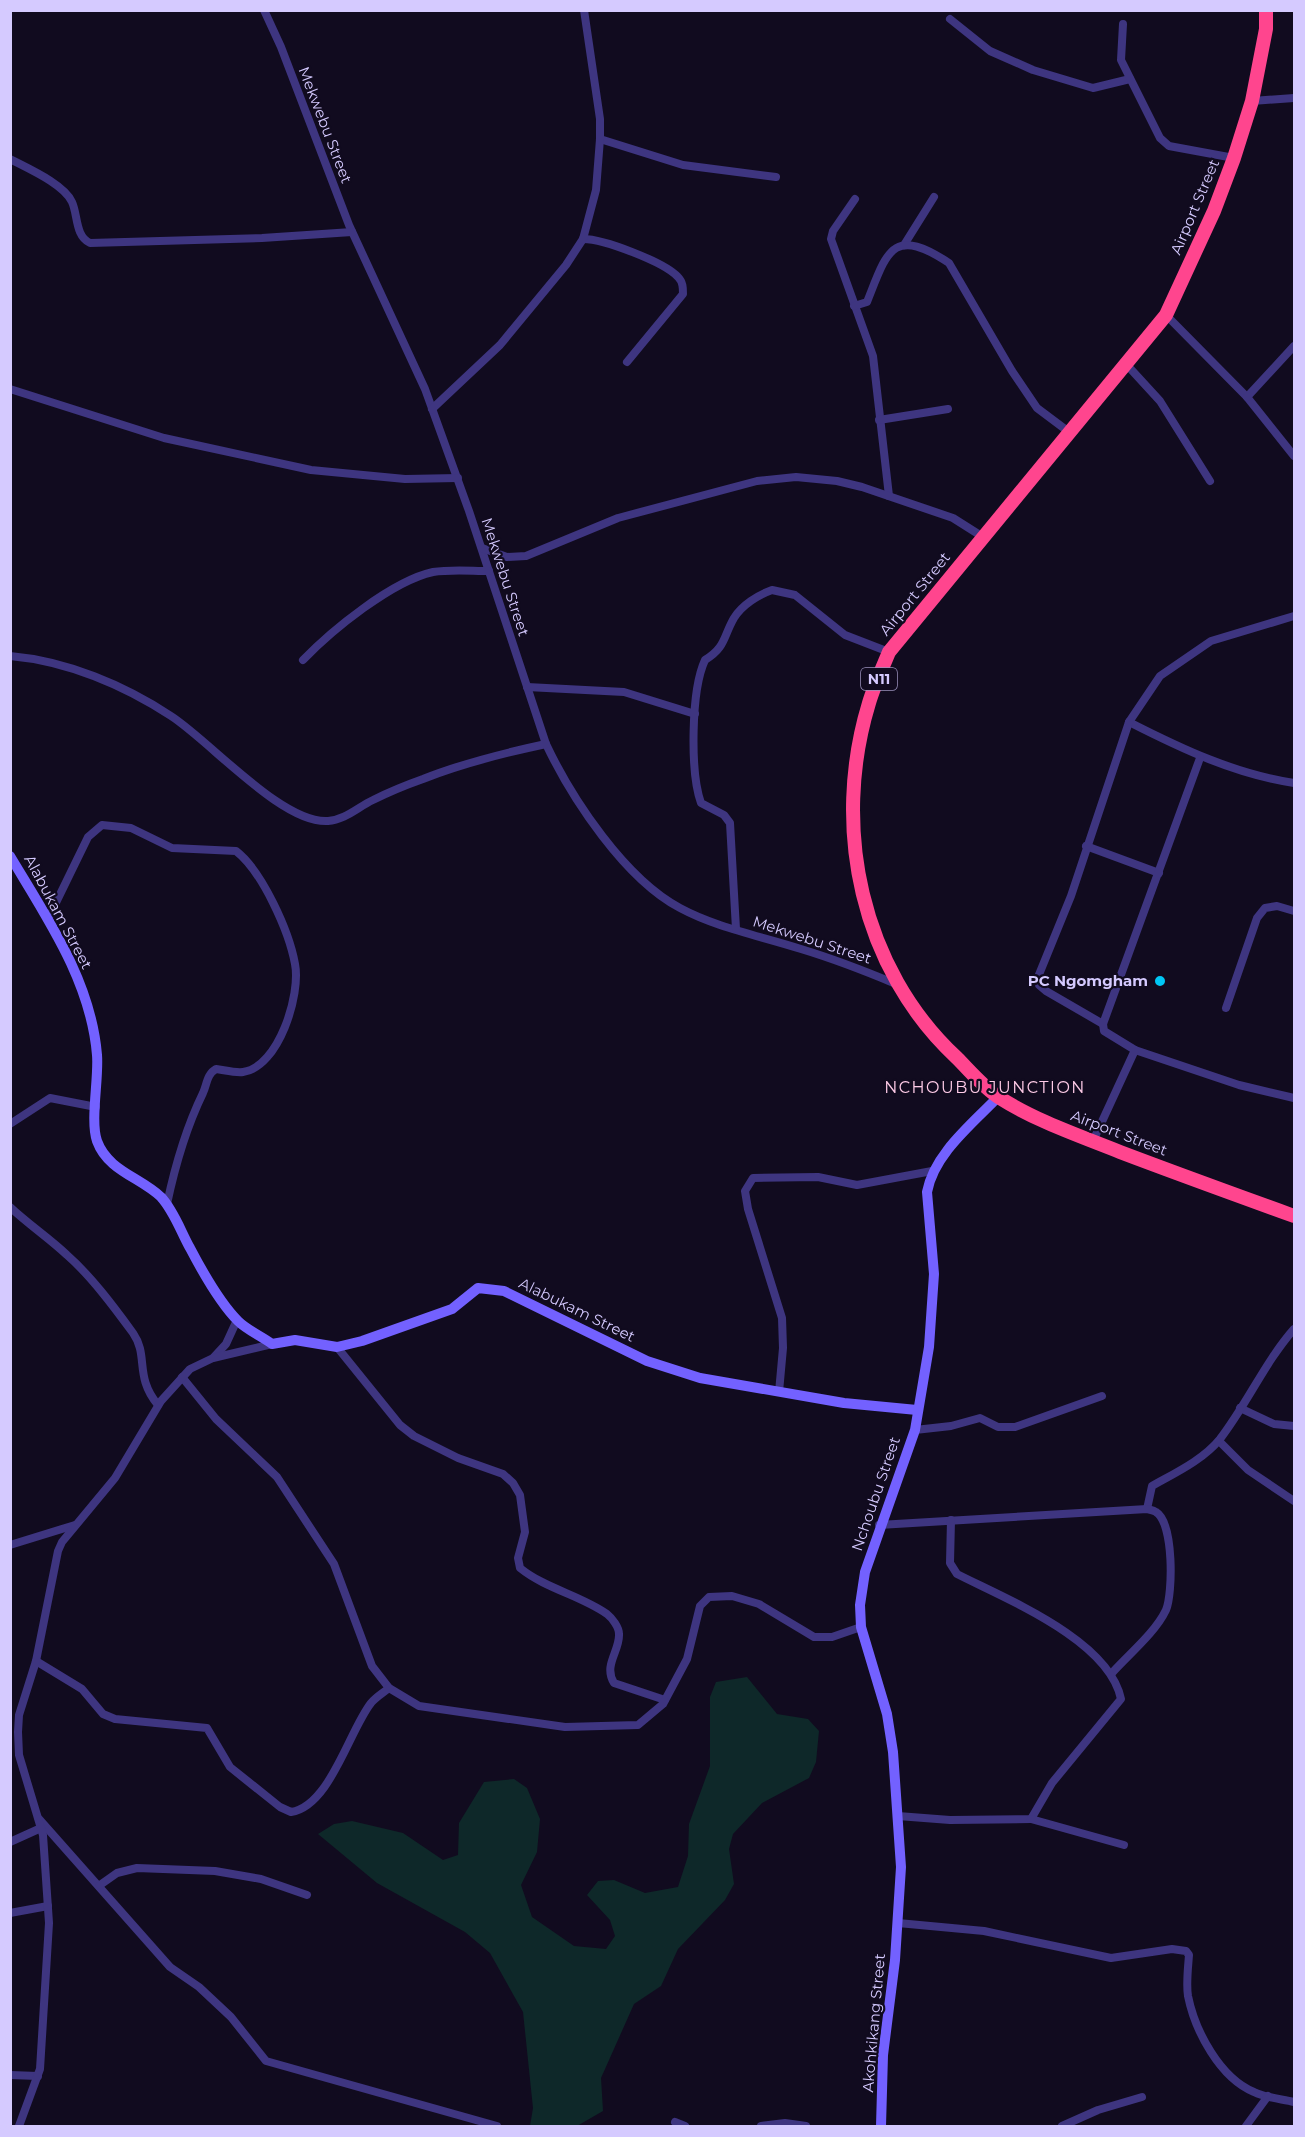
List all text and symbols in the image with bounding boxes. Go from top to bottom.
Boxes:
street label: Mekwebu Street [294,64,356,186]
street label: Airport Street [1166,156,1223,257]
street label: Mekwebu Street [477,515,534,639]
street label: Airport Street [875,548,954,639]
road number: N11 [861,668,897,690]
street label: Alabukam Street [20,851,97,972]
street label: Mekwebu Street [750,911,874,968]
place label: PC Ngomgham [1028,971,1148,990]
marker: PC Ngomgham [1153,974,1167,988]
district label: NCHOUBU JUNCTION [884,1078,1086,1097]
street label: Airport Street [1068,1105,1170,1160]
street label: Alabukam Street [516,1273,638,1346]
street label: Nchoubu Street [847,1434,904,1554]
street label: Akohkikang Street [858,1953,889,2093]

